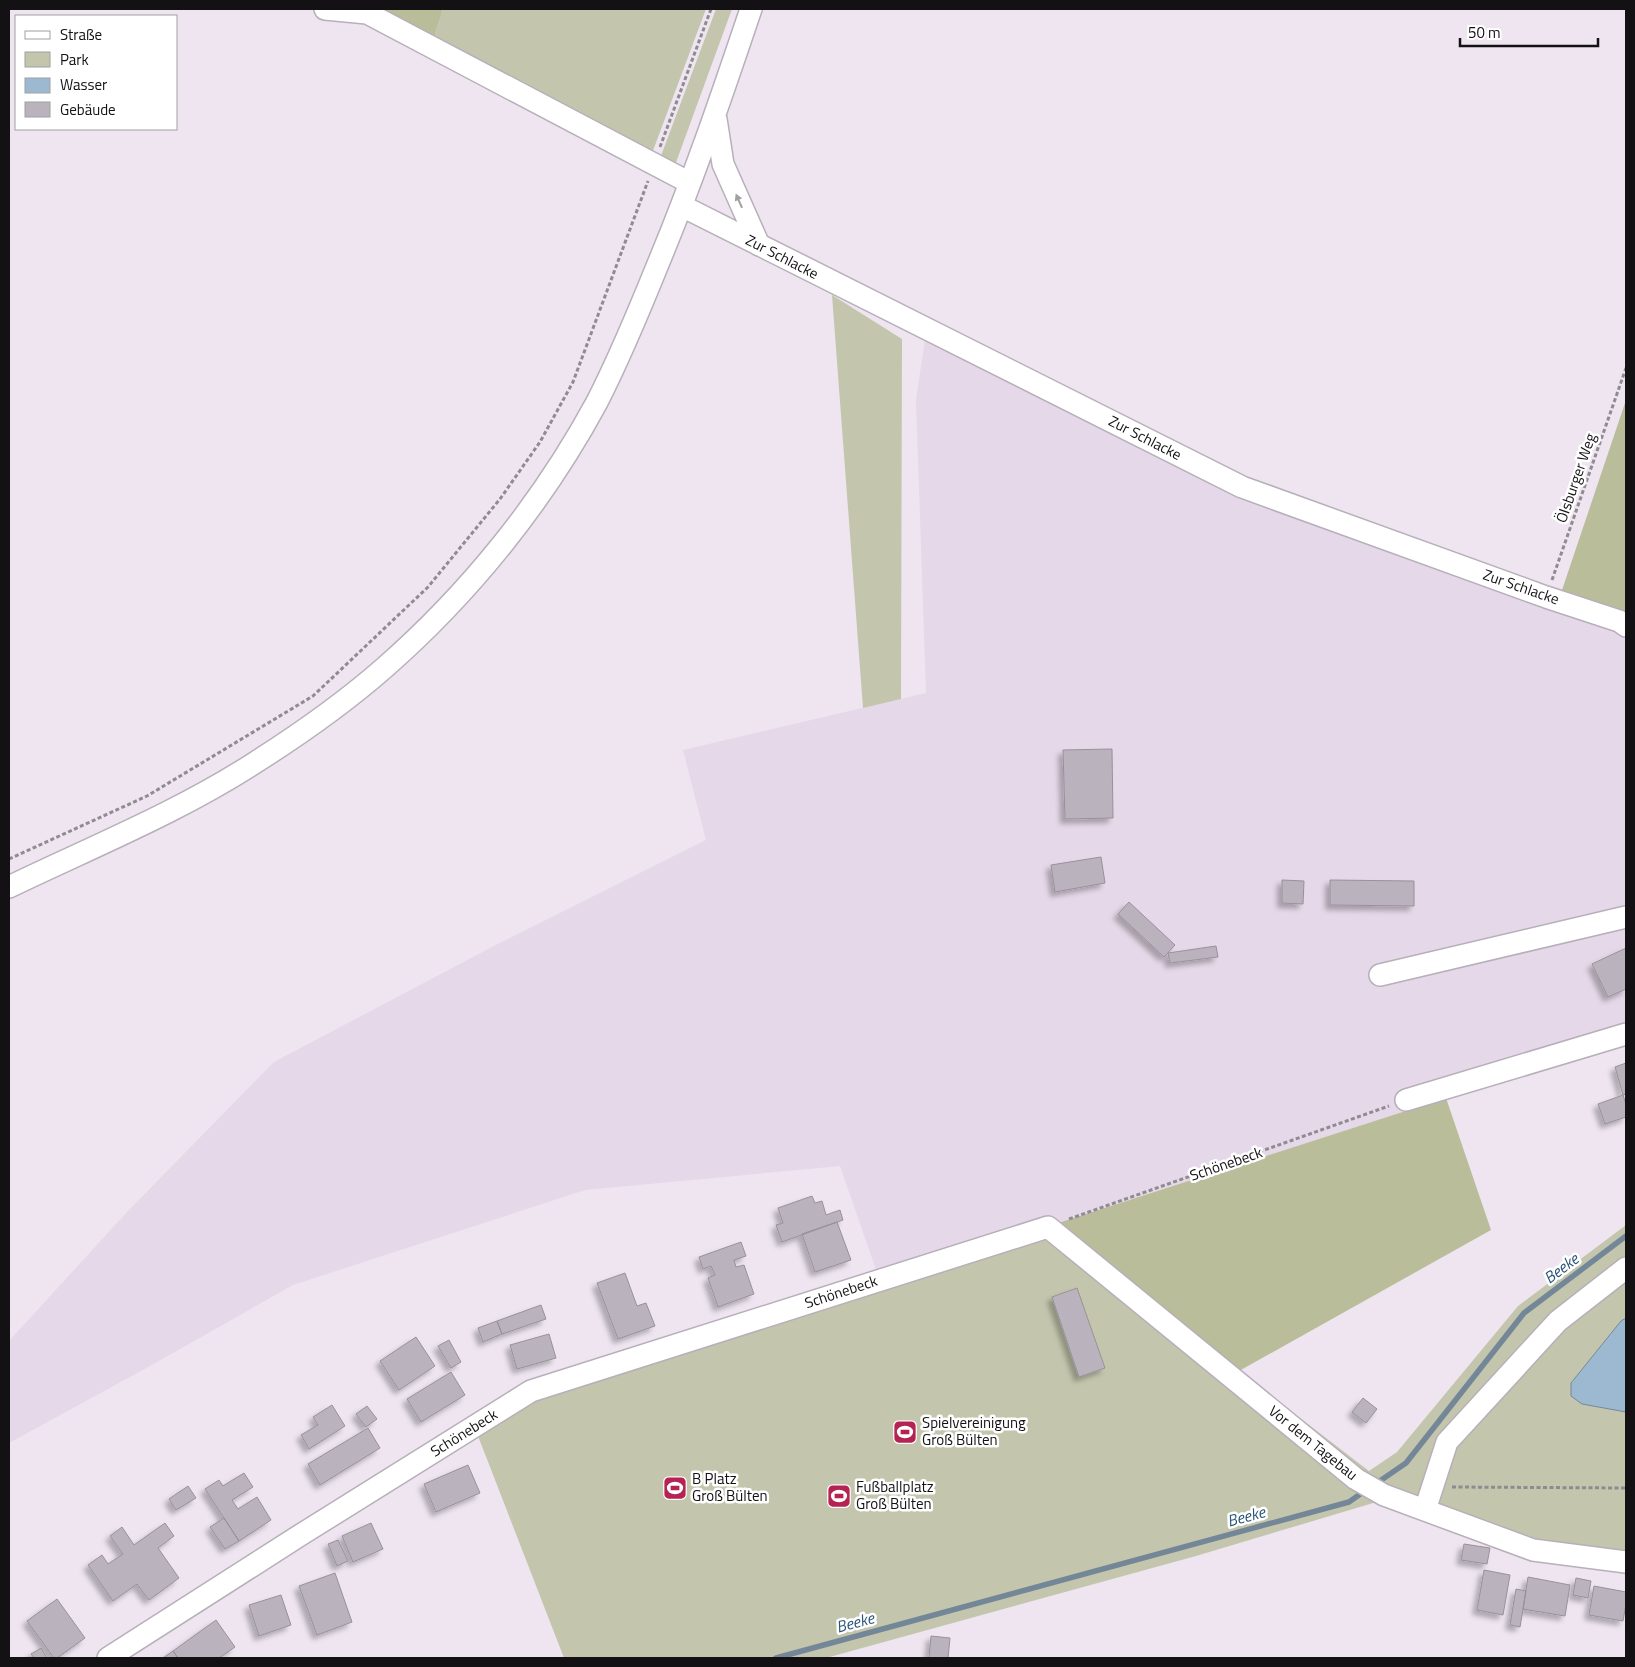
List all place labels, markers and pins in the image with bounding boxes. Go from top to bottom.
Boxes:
place label: Spielvereinigung Groß Bülten [922,1411,1026,1451]
sports icon: Spielvereinigung Groß Bülten [892,1419,918,1445]
place label: B Platz Groß Bülten [692,1467,768,1507]
sports icon: B Platz Groß Bülten [662,1475,688,1501]
place label: Fußballplatz Groß Bülten [856,1475,934,1515]
sports icon: Fußballplatz Groß Bülten [826,1483,852,1509]

